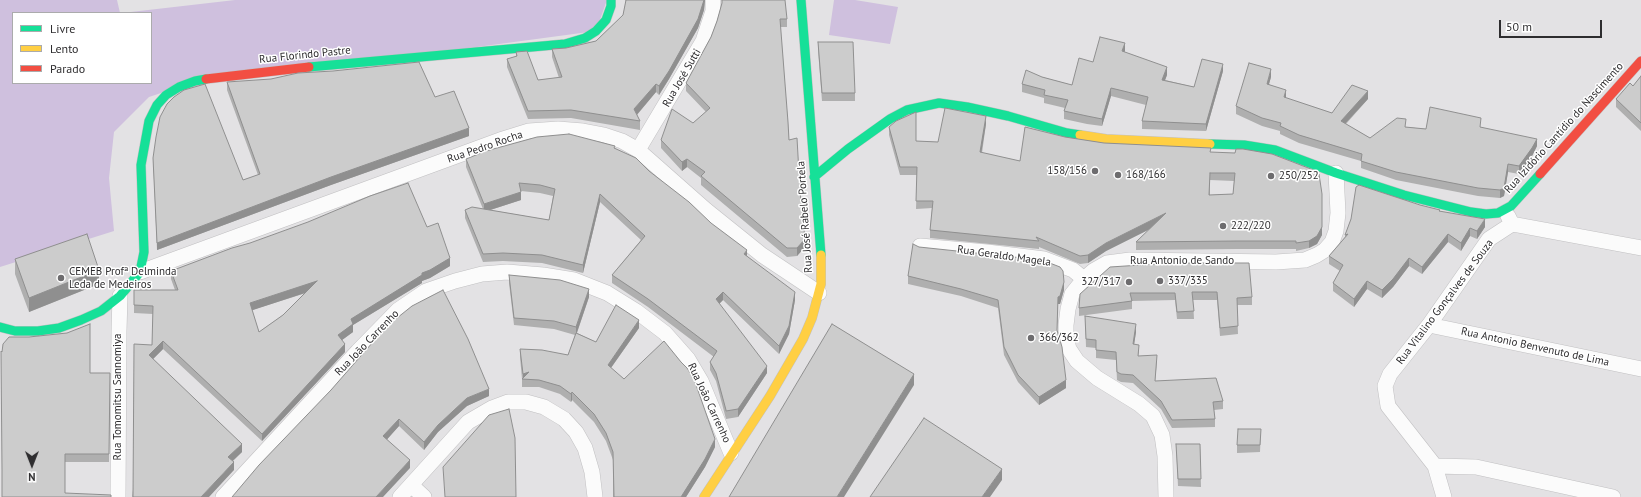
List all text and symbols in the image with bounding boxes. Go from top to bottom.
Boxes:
legend [12,12,152,84]
scale bar [1501,12,1604,38]
text: 50 m [1506,19,1532,34]
text: Livre [50,21,75,36]
text: Lento [50,41,79,56]
street label: Rua Florindo Pastre [259,44,351,66]
street label: Rua José Sutti [660,46,704,110]
street label: Rua Izidório Cantídio do Nascimento [1502,60,1626,196]
text: Parado [50,61,85,76]
street label: Rua Pedro Rocha [446,128,524,166]
street label: Rua José Rabelo Portela [795,161,815,273]
place label: 158/156 [1047,164,1087,178]
marker: 158/156 [1090,166,1100,176]
place label: 168/166 [1126,168,1166,182]
place label: 250/252 [1279,169,1319,183]
marker: 168/166 [1113,170,1123,180]
marker: 250/252 [1266,171,1276,181]
place label: 222/220 [1231,219,1271,233]
marker: 222/220 [1218,221,1228,231]
street label: Rua Vitalino Gonçalves de Souza [1394,237,1496,367]
street label: Rua Geraldo Magela [956,243,1052,269]
street label: Rua Antonio de Sando [1130,254,1234,268]
place label: CEMEB Profª Delminda Leda de Medeiros [69,265,176,291]
marker: CEMEB Profª Delminda Leda de Medeiros [56,273,66,283]
place label: 337/335 [1168,274,1208,288]
place label: 327/317 [1081,275,1121,289]
marker: 337/335 [1155,276,1165,286]
marker: 327/317 [1124,277,1134,287]
street label: Rua João Carrenho [332,307,402,379]
street label: Rua Antonio Benvenuto de Lima [1460,325,1610,369]
place label: 366/362 [1039,331,1079,345]
marker: 366/362 [1026,333,1036,343]
street label: Rua Tomomitsu Sannomiya [111,334,125,460]
street label: Rua João Carrenho [685,361,733,445]
north arrow [12,445,52,485]
text: N [28,470,36,484]

